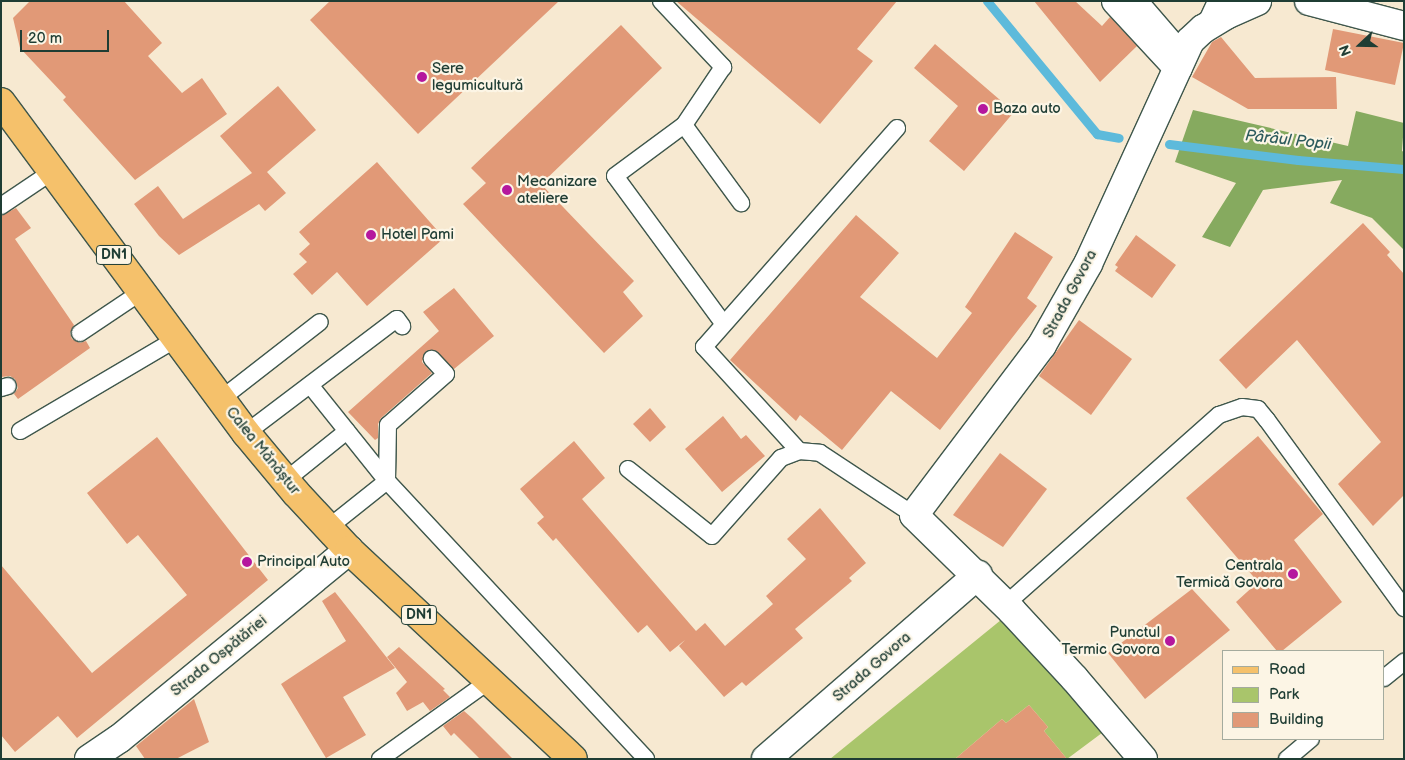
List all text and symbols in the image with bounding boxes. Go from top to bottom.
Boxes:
scale bar [22,20,111,52]
north arrow [1335,20,1385,70]
text: 20 m [28,29,62,48]
text: N [1336,43,1355,59]
place label: Sere legumicultură [432,59,523,94]
marker: Sere legumicultură [416,71,428,83]
place label: Baza auto [993,100,1061,118]
marker: Baza auto [977,103,989,115]
water label: Pârâul Popii [1244,127,1332,155]
place label: Mecanizare ateliere [517,172,597,207]
marker: Mecanizare ateliere [501,184,513,196]
place label: Hotel Pami [381,226,454,244]
marker: Hotel Pami [365,229,377,241]
road number: DN1 [95,244,133,266]
street label: Strada Govora [1039,247,1101,341]
street label: Calea Mănăștur [222,403,304,499]
place label: Principal Auto [257,553,350,571]
marker: Principal Auto [241,556,253,568]
place label: Centrala Termică Govora [1176,556,1283,591]
marker: Centrala Termică Govora [1287,568,1299,580]
road number: DN1 [400,604,438,626]
street label: Strada Ospătăriei [167,612,271,700]
place label: Punctul Termic Govora [1061,623,1160,658]
street label: Strada Govora [829,628,915,706]
marker: Punctul Termic Govora [1164,635,1176,647]
legend [1222,650,1385,740]
text: Road [1269,660,1305,679]
text: Park [1269,685,1299,704]
text: Building [1269,710,1324,729]

